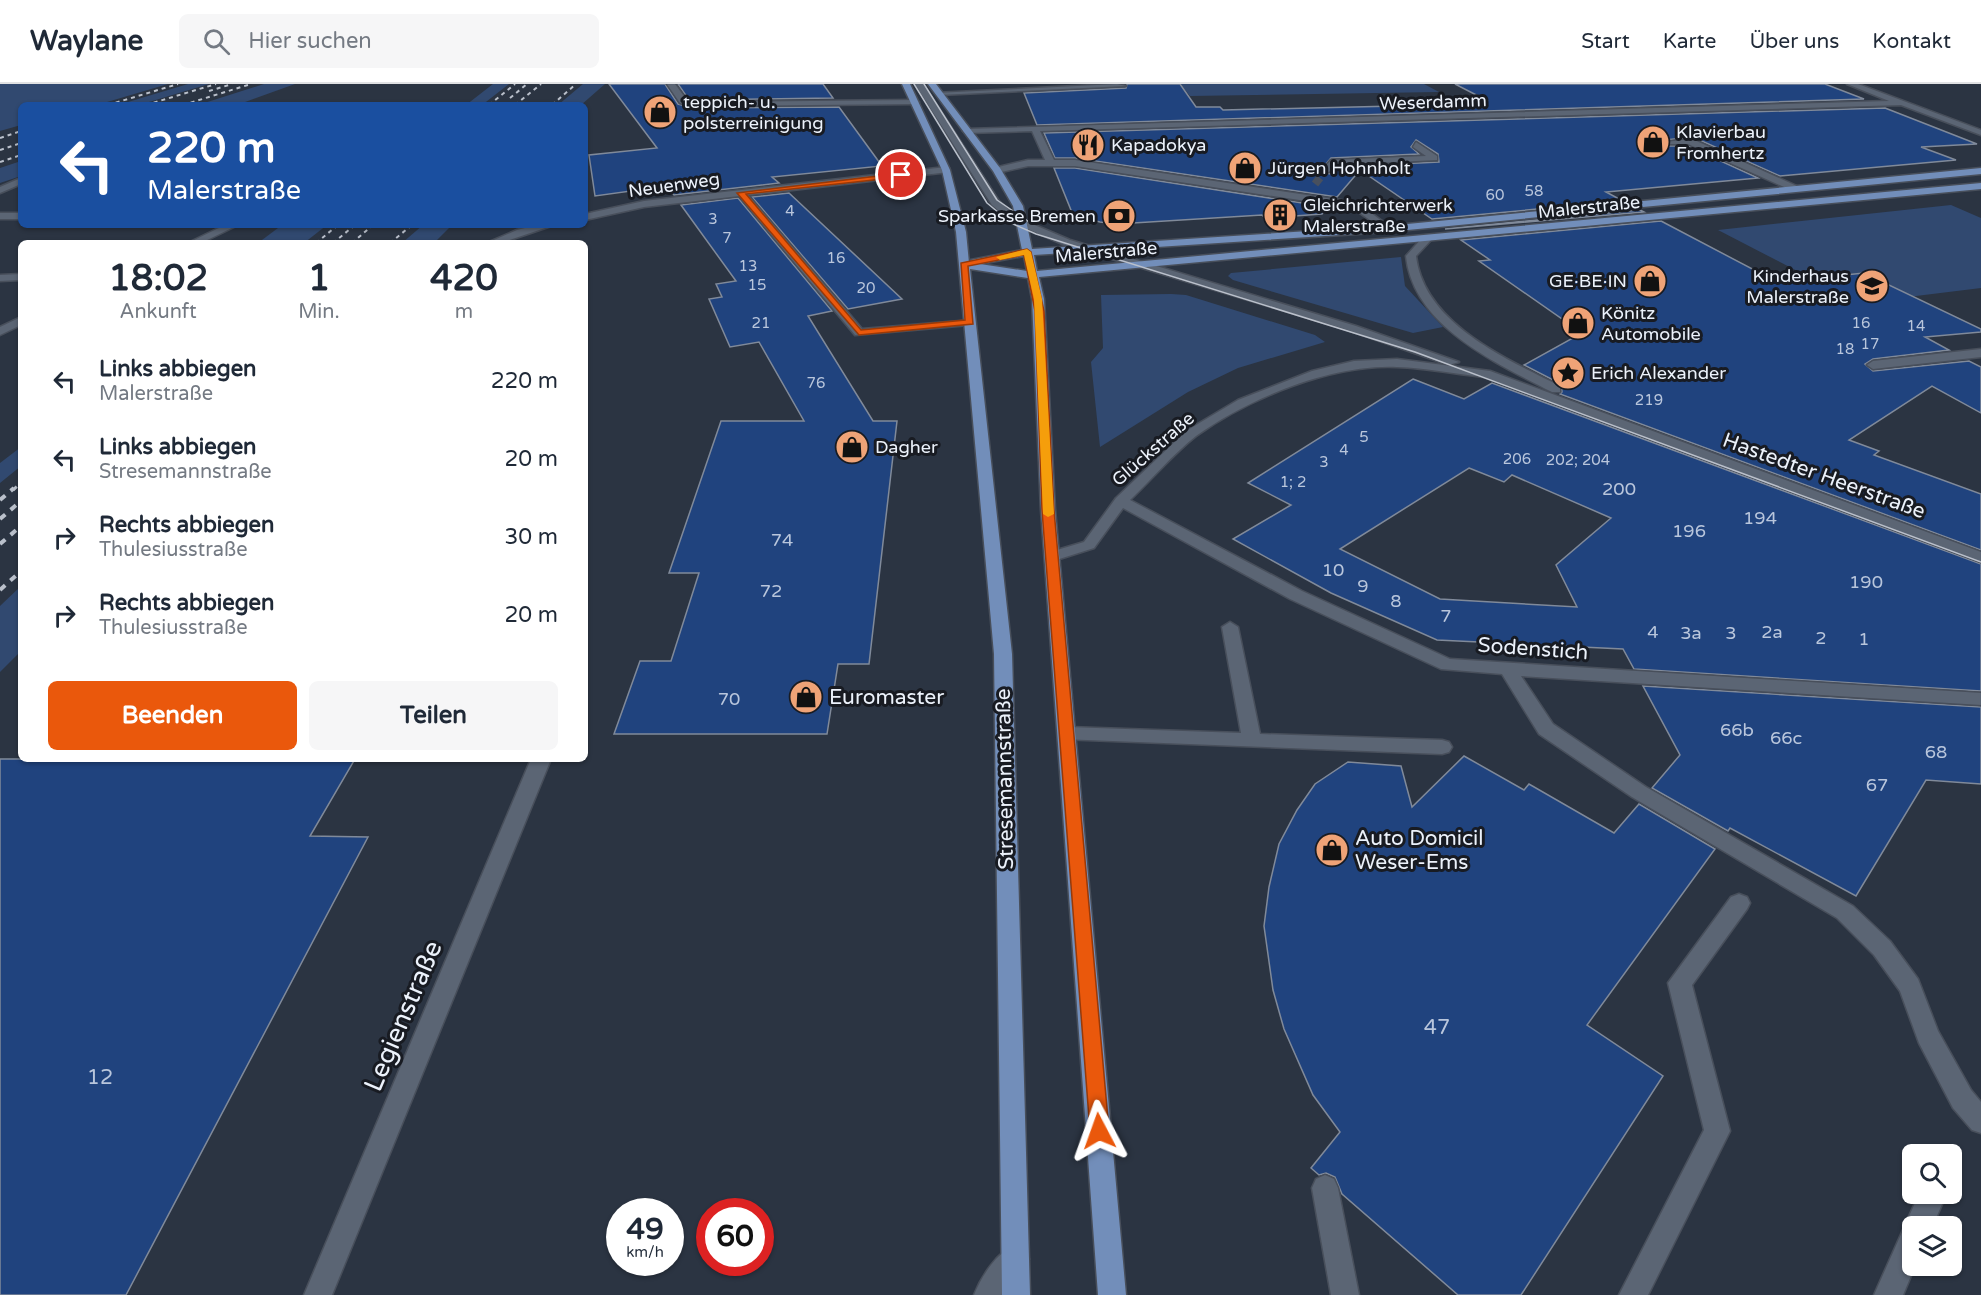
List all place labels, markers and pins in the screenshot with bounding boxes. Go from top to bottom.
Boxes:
place label: teppich- u. polsterreinigung [683,91,824,134]
shop icon: teppich- u. polsterreinigung [642,94,678,130]
place label: Klavierbau Fromhertz [1676,121,1766,164]
shop icon: Klavierbau Fromhertz [1635,124,1671,160]
restaurant icon: Kapadokya [1070,127,1106,163]
place label: Kapadokya [1111,134,1206,156]
pin [875,149,926,200]
shop icon: Jürgen Hohnholt [1227,150,1263,186]
place label: Jürgen Hohnholt [1268,157,1411,179]
place label: Gleichrichterwerk Malerstraße [1303,194,1453,237]
building icon: Gleichrichterwerk Malerstraße [1262,197,1298,233]
bank icon: Sparkasse Bremen [1101,198,1137,234]
place label: Sparkasse Bremen [938,205,1096,227]
shop icon: GE·BE·IN [1632,263,1668,299]
place label: Kinderhaus Malerstraße [1746,265,1849,308]
school or university icon: Kinderhaus Malerstraße [1854,268,1890,304]
place label: GE·BE·IN [1549,270,1627,292]
place label: Könitz Automobile [1601,302,1701,345]
shop icon: Könitz Automobile [1560,305,1596,341]
place icon: Erich Alexander [1550,355,1586,391]
place label: Erich Alexander [1591,362,1726,384]
shop icon: Dagher [834,429,870,465]
place label: Dagher [875,436,938,458]
shop icon: Euromaster [788,679,824,715]
place label: Euromaster [829,685,944,710]
place label: Auto Domicil Weser-Ems [1355,826,1484,875]
shop icon: Auto Domicil Weser-Ems [1314,832,1350,868]

